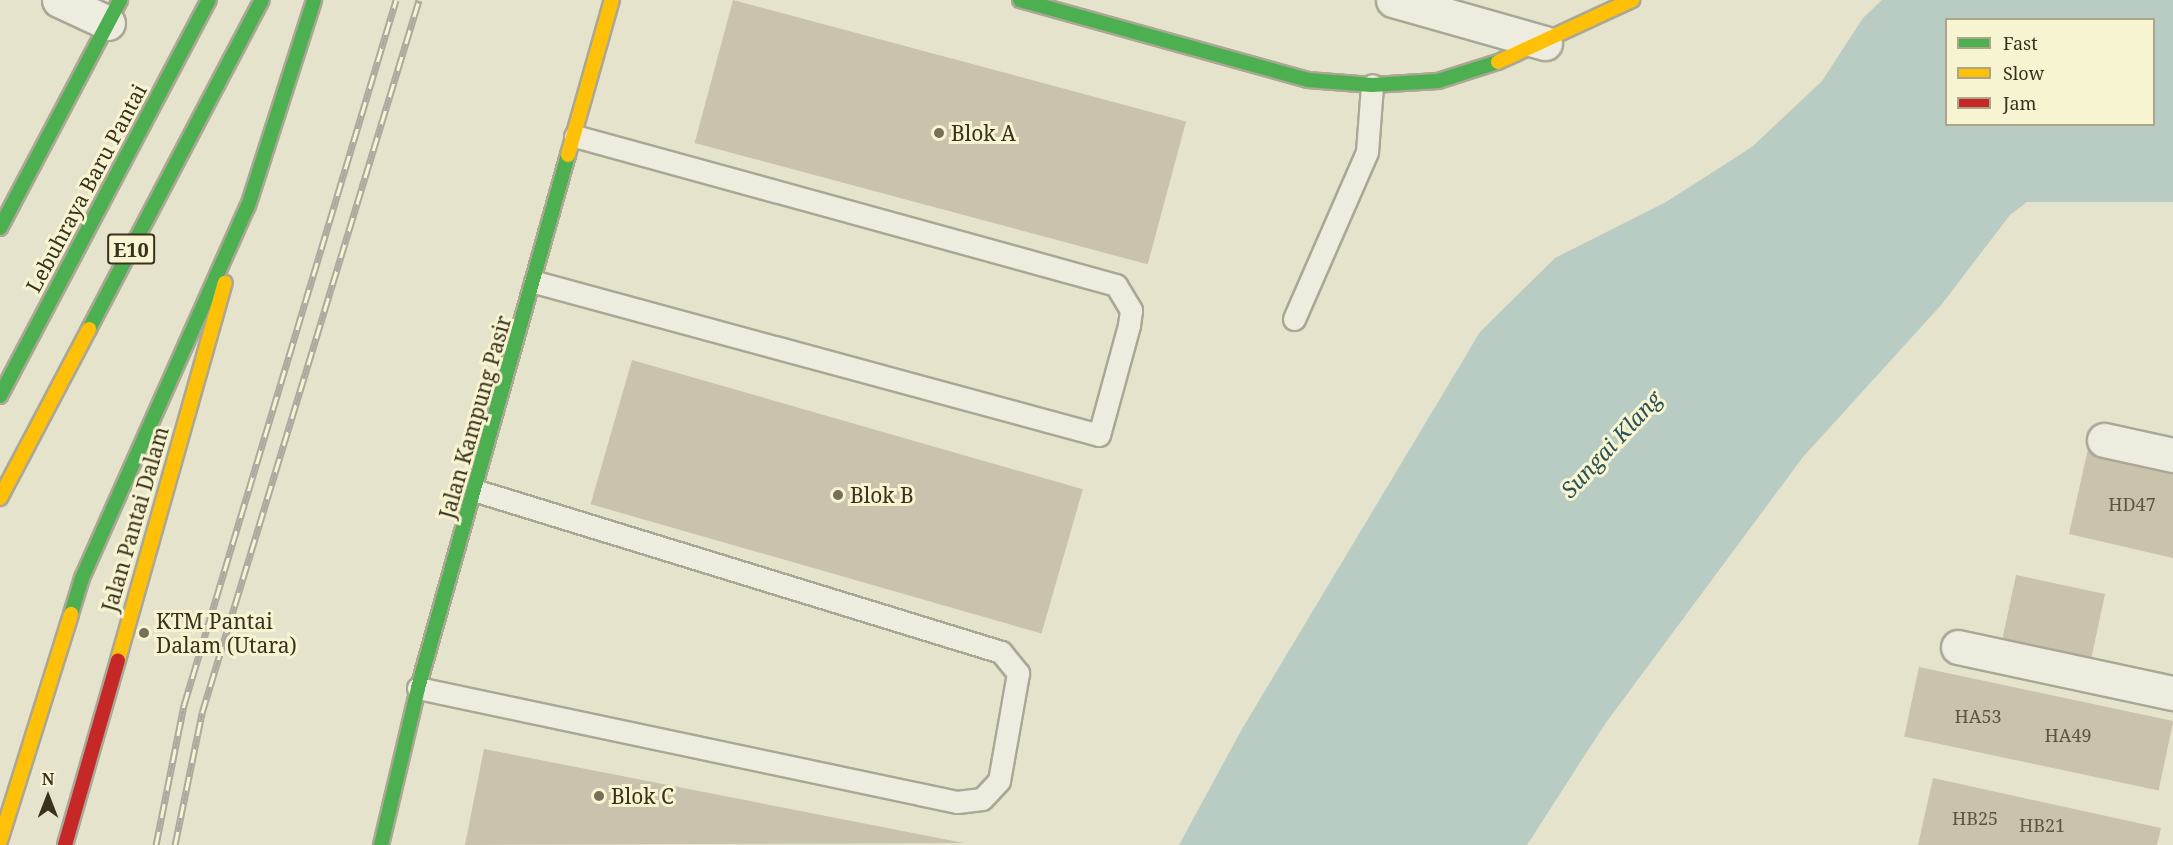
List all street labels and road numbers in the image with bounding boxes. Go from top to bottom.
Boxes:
street label: Lebuhraya Baru Pantai [20,80,152,296]
road number: E10 [107,232,155,266]
street label: Jalan Kampung Pasir [434,313,516,521]
street label: Jalan Pantai Dalam [97,424,173,614]

